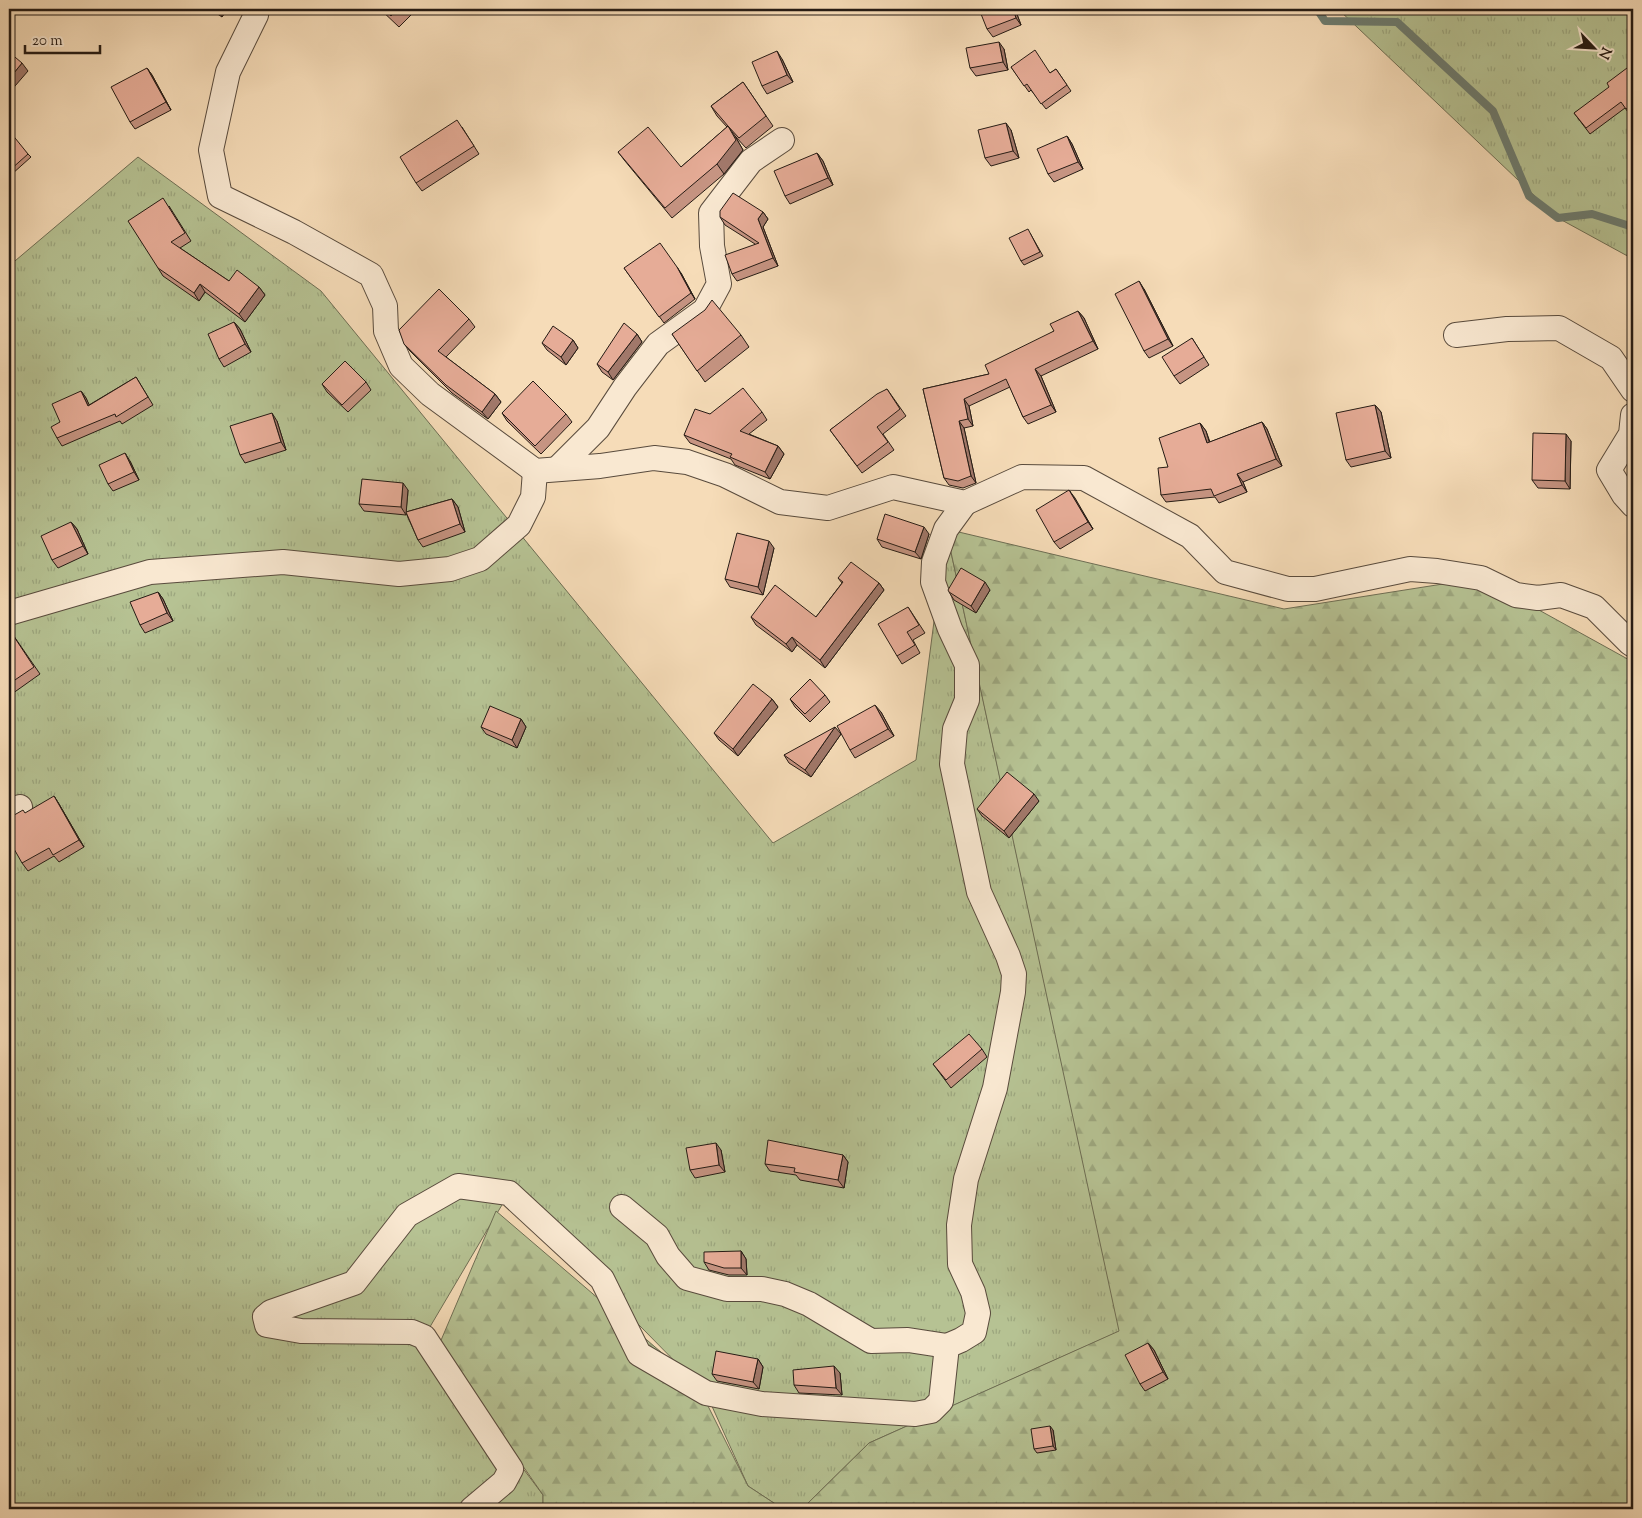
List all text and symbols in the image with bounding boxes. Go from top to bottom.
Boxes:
scale bar [25,22,100,54]
north arrow [1570,22,1620,72]
text: 20 m [32,31,63,52]
text: N [1593,43,1615,62]

